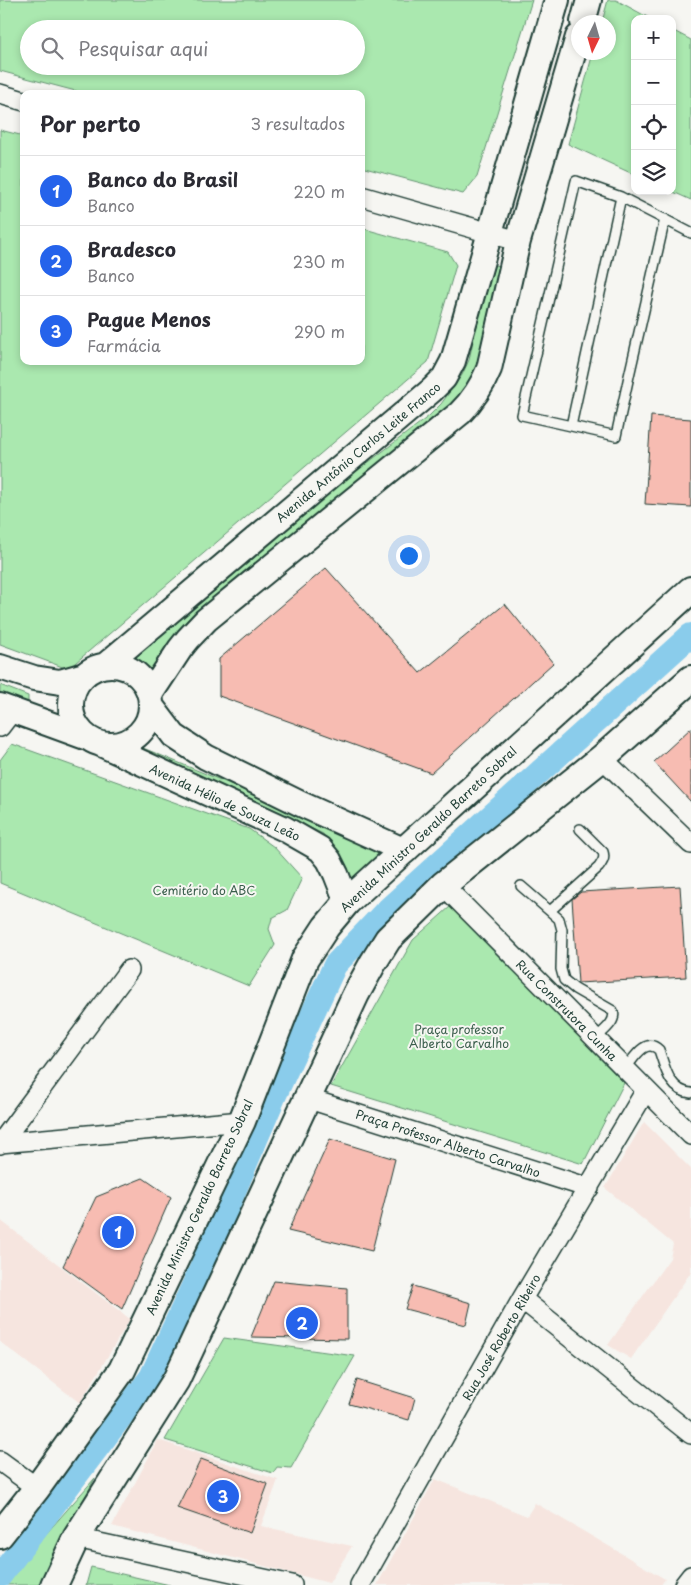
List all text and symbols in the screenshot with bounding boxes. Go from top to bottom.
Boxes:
north arrow [571,15,616,60]
map controls [631,15,676,195]
button: + [631,15,676,60]
search box [20,20,365,75]
icon: search [38,34,66,62]
text: Pesquisar aqui [78,34,208,62]
button: − [631,60,676,105]
button: locate [631,105,676,150]
text: Por perto [40,107,140,139]
text: 3 resultados [250,111,345,135]
button: layers [631,150,676,195]
text: Banco do Brasil [87,165,238,193]
text: 1 [52,179,60,203]
text: 220 m [294,179,345,203]
text: Banco [87,193,135,217]
text: Bradesco [87,235,176,263]
text: 2 [50,249,62,273]
text: 230 m [293,249,345,273]
text: Banco [87,263,135,287]
text: Pague Menos [87,305,211,333]
text: 3 [51,319,61,343]
text: 290 m [294,319,345,343]
text: Farmácia [87,333,161,357]
street label: Avenida Antônio Carlos Leite Franco [272,377,444,526]
your location [396,543,422,569]
street label: Avenida Ministro Geraldo Barreto Sobral [336,742,520,916]
street label: Avenida Hélio de Souza Leão [147,759,304,845]
park label: Cemitério do ABC [153,881,255,899]
street label: Rua Construtora Cunha [512,955,622,1065]
park label: Praça professor Alberto Carvalho [409,1020,509,1052]
street label: Avenida Ministro Geraldo Barreto Sobral [141,1096,257,1318]
street label: Praça Professor Alberto Carvalho [353,1105,543,1181]
pin: 1 [102,1213,134,1251]
street label: Rua José Roberto Ribeiro [457,1270,545,1403]
pin: 2 [286,1304,318,1342]
pin: 3 [207,1477,239,1515]

